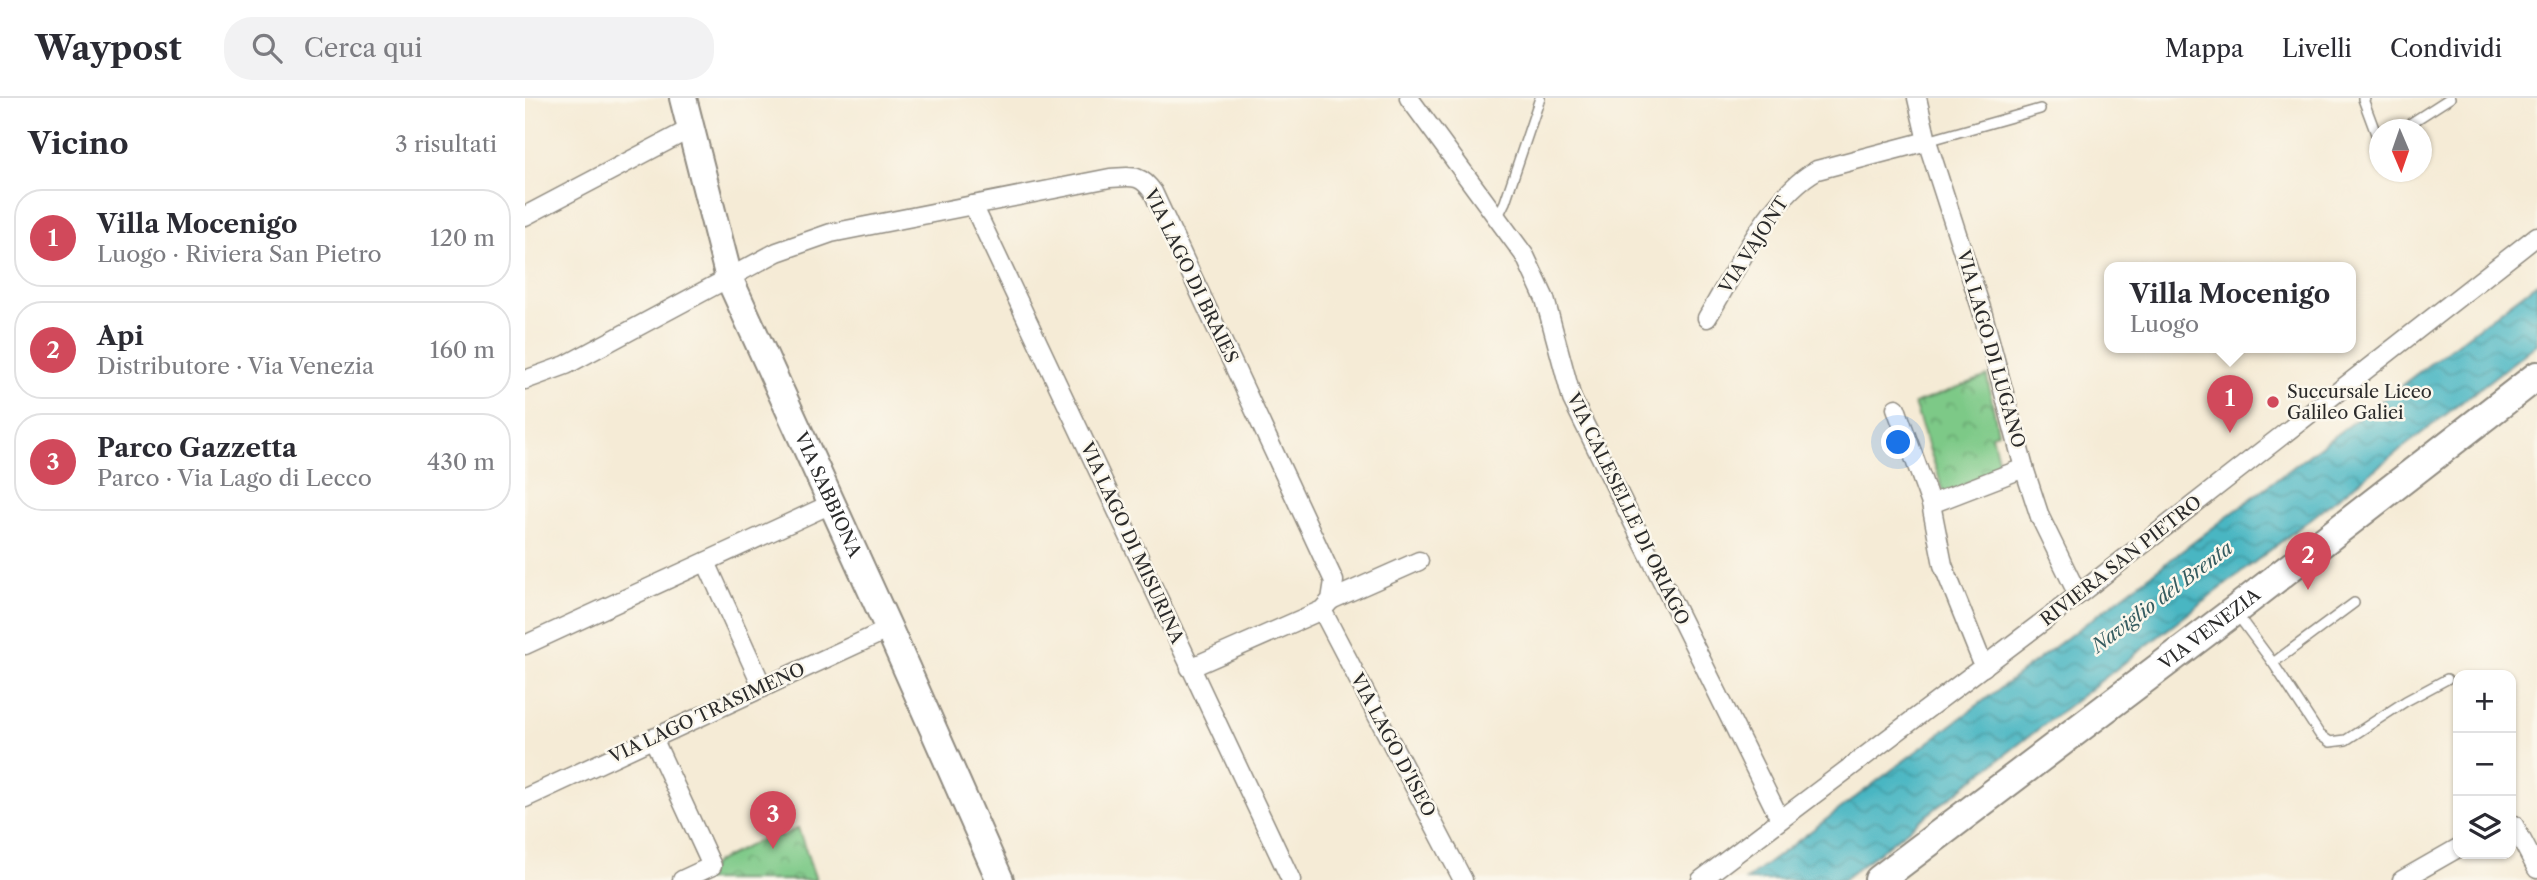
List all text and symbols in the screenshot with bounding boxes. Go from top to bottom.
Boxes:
search box [224,17,714,80]
text: Waypost [35,28,182,69]
icon: search [248,29,286,67]
text: Cerca qui [304,32,423,64]
text: Mappa [2165,34,2244,63]
text: Livelli [2282,34,2352,63]
text: Condividi [2390,34,2502,63]
north arrow [2369,119,2432,182]
text: Vicino [28,125,128,162]
text: 3 risultati [395,130,497,158]
street label: VIA LAGO DI BRAIES [1139,184,1243,367]
street label: VIA VAJONT [1714,192,1794,298]
text: Villa Mocenigo [97,208,298,240]
text: 1 [48,224,58,252]
text: 120 m [430,224,495,252]
text: Luogo · Riviera San Pietro [97,240,382,268]
street label: VIA LAGO DI LUGANO [1952,247,2030,450]
popup [2104,262,2356,353]
text: Villa Mocenigo [2130,278,2330,310]
text: Luogo [2130,310,2199,338]
text: Api [97,320,144,352]
text: 2 [46,336,60,364]
text: 160 m [430,336,495,364]
text: Distributore · Via Venezia [97,352,374,380]
pin: 1 [2207,375,2253,433]
place label: Succursale Liceo Galileo Galiei [2287,381,2432,424]
street label: VIA CALESELLE DI ORIAGO [1562,388,1694,629]
marker: Succursale Liceo Galileo Galiei [2265,394,2281,410]
your location [1881,425,1915,459]
street label: VIA SABBIONA [789,428,866,562]
text: Parco Gazzetta [97,432,297,464]
street label: VIA LAGO DI MISURINA [1075,438,1189,648]
text: 3 [47,448,60,476]
text: 430 m [427,448,495,476]
text: Parco · Via Lago di Lecco [97,464,372,492]
street label: RIVIERA SAN PIETRO [2036,491,2206,631]
pin: 2 [2285,532,2331,590]
water label: Naviglio del Brenta [2085,536,2238,659]
street label: VIA VENEZIA [2154,583,2265,675]
street label: VIA LAGO TRASIMENO [605,658,808,768]
street label: VIA LAGO D'ISEO [1345,669,1440,821]
map controls [2453,670,2516,859]
button: + [2453,670,2516,733]
button: − [2453,733,2516,796]
pin: 3 [750,791,796,849]
button: layers [2453,796,2516,859]

